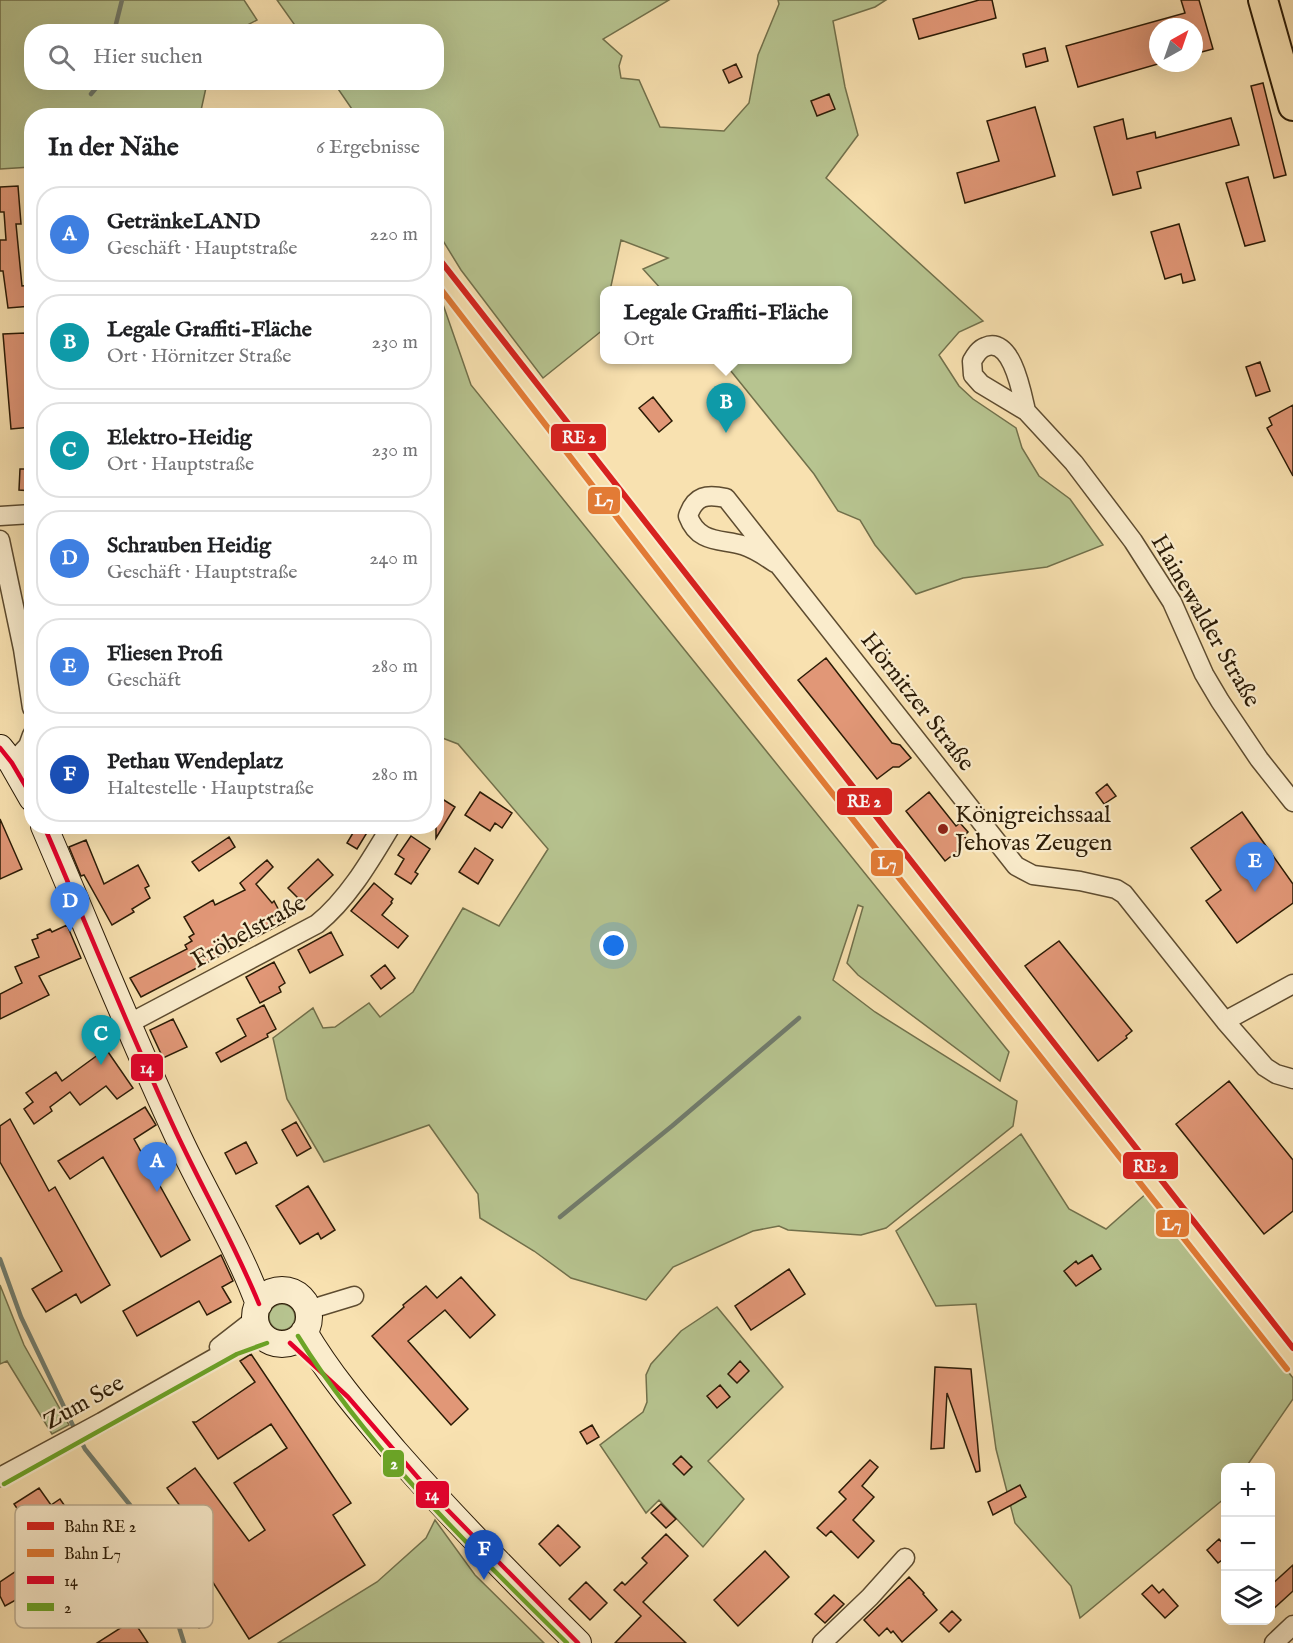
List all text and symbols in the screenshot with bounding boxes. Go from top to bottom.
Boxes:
north arrow [1149,18,1203,72]
search box [24,24,444,90]
icon: search [45,41,78,74]
text: Hier suchen [93,43,203,71]
text: In der Nähe [48,131,179,164]
text: 6 Ergebnisse [316,135,420,160]
text: GetränkeLAND [107,208,260,236]
text: A [63,222,76,247]
text: 220 m [370,222,418,247]
text: Geschäft · Hauptstraße [107,236,298,261]
popup [600,286,852,364]
text: Legale Graffiti-Fläche [624,299,828,327]
text: Legale Graffiti-Fläche [107,316,312,344]
text: Ort [624,327,654,352]
text: B [63,330,76,355]
text: 230 m [372,330,418,355]
text: Ort · Hörnitzer Straße [107,344,291,369]
pin: B [706,384,746,433]
line badge: RE 2 [550,423,607,452]
text: Elektro-Heidig [107,424,252,452]
text: RE 2 [562,429,597,449]
text: C [62,438,77,463]
text: 230 m [372,438,418,463]
text: Ort · Hauptstraße [107,452,254,477]
line badge: L7 [587,486,621,515]
text: L7 [595,492,613,512]
street label: Hainewalder Straße [1143,529,1267,713]
text: Schrauben Heidig [107,532,271,560]
text: D [61,546,78,571]
text: 240 m [369,546,418,571]
text: Geschäft · Hauptstraße [107,560,298,585]
street label: Hörnitzer Straße [853,626,981,778]
text: Fliesen Profi [107,640,223,668]
text: E [63,654,76,679]
text: 280 m [371,654,418,679]
text: Geschäft [107,668,181,693]
text: Pethau Wendeplatz [107,748,283,776]
text: F [63,762,76,787]
text: 280 m [371,762,418,787]
text: Haltestelle · Hauptstraße [107,776,314,801]
line badge: RE 2 [836,787,893,816]
text: RE 2 [847,793,882,813]
place label: Königreichssaal Jehovas Zeugen [952,800,1113,859]
marker: Königreichssaal Jehovas Zeugen [936,822,950,836]
pin: E [1236,842,1274,892]
line badge: L7 [870,849,904,877]
text: L7 [878,855,896,875]
pin: D [50,882,90,932]
street label: Fröbelstraße [186,888,312,976]
your location [599,931,628,960]
pin: C [82,1016,120,1065]
line badge: 14 [130,1053,164,1082]
text: 14 [140,1059,155,1079]
pin: A [138,1142,176,1192]
line badge: RE 2 [1122,1151,1179,1180]
text: RE 2 [1133,1158,1168,1178]
line badge: L7 [1155,1209,1190,1238]
text: L7 [1163,1216,1181,1236]
street label: Zum See [38,1368,130,1438]
line badge: 2 [382,1449,405,1478]
text: 2 [390,1455,398,1475]
map controls [1221,1463,1275,1625]
button: + [1221,1463,1275,1517]
line badge: 14 [415,1480,450,1509]
text: 14 [425,1486,440,1506]
legend [15,1505,213,1628]
button: − [1221,1517,1275,1571]
text: Bahn RE 2 [64,1518,136,1538]
pin: F [464,1530,504,1580]
text: Bahn L7 [64,1545,121,1565]
button: layers [1221,1571,1275,1625]
text: 14 [64,1572,78,1592]
text: 2 [64,1599,72,1619]

